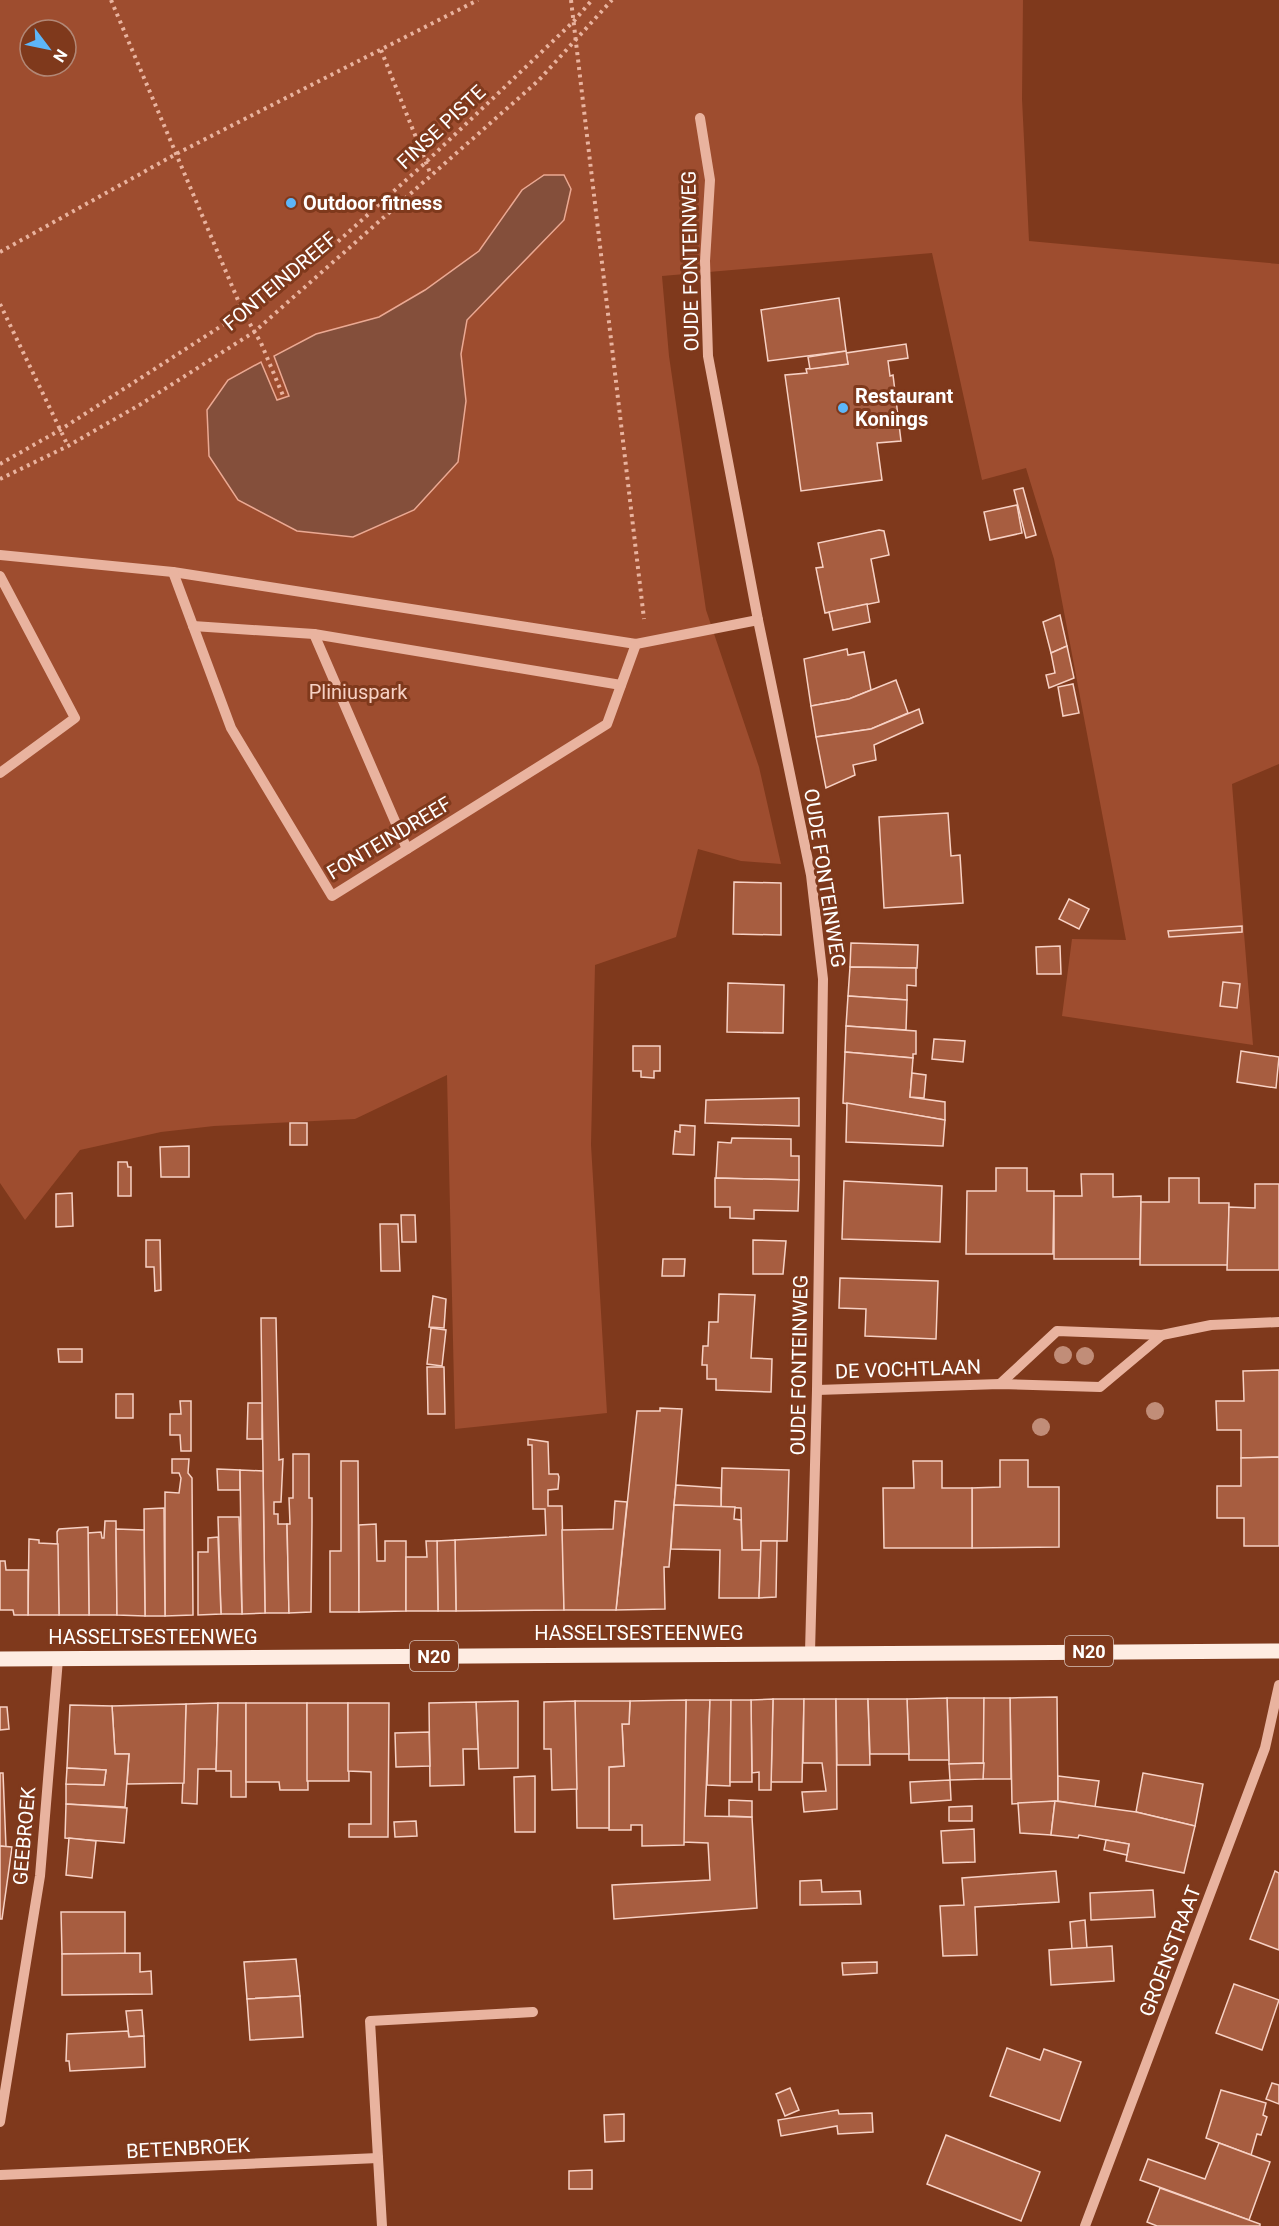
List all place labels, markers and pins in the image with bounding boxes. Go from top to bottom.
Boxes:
place label: Outdoor fitness [303,191,442,215]
marker: Outdoor fitness [284,196,298,210]
place label: Restaurant Konings [855,384,953,431]
marker: Restaurant Konings [836,401,850,415]

